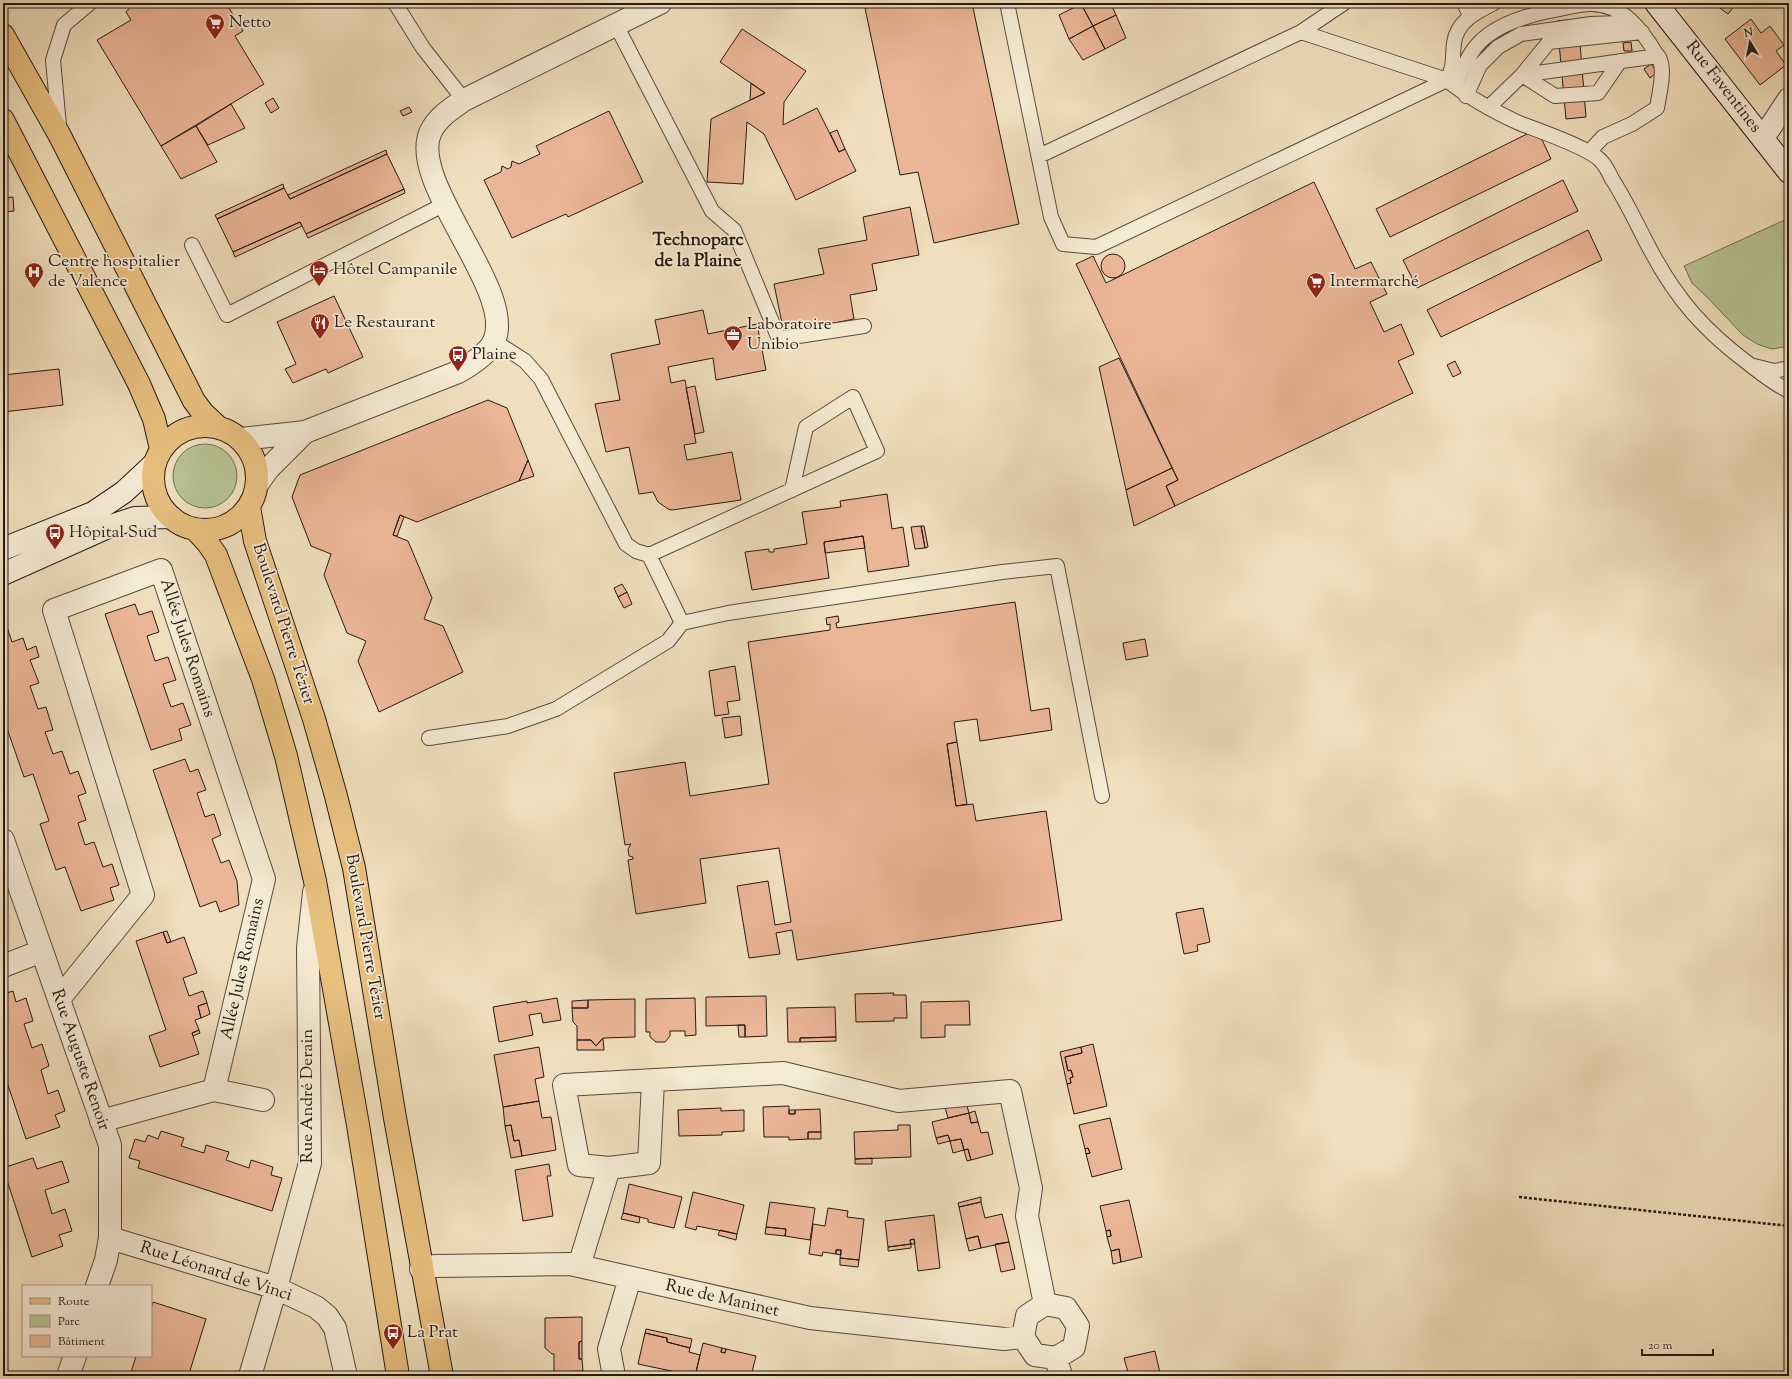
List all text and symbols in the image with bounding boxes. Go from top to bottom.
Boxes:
place label: Netto [229,11,271,35]
supermarket icon: Netto [204,12,226,40]
north arrow [1730,22,1770,62]
text: N [1742,24,1754,42]
street label: Rue Faventines [1679,36,1767,138]
district label: Technoparc de la Plaine [652,228,744,275]
place label: Centre hospitalier de Valence [48,250,181,294]
place label: Hôtel Campanile [333,258,458,282]
hotel icon: Hôtel Campanile [308,259,330,287]
hospital icon: Centre hospitalier de Valence [23,261,45,289]
place label: Intermarché [1330,270,1419,294]
supermarket icon: Intermarché [1305,271,1327,299]
place label: Le Restaurant [334,311,435,335]
restaurant icon: Le Restaurant [309,312,331,340]
place label: Laboratoire Unibio [747,313,832,357]
office icon: Laboratoire Unibio [722,324,744,352]
place label: Plaine [472,343,517,367]
bus stop icon: Plaine [447,344,469,372]
place label: Hôpital Sud [69,521,158,545]
bus stop icon: Hôpital Sud [44,522,66,550]
street label: Boulevard Pierre Tézier [246,540,321,708]
street label: Allée Jules Romains [153,576,221,721]
street label: Boulevard Pierre Tézier [339,852,392,1023]
street label: Allée Jules Romains [215,896,271,1042]
street label: Rue Auguste Renoir [45,986,116,1135]
street label: Rue André Derain [296,1029,320,1163]
street label: Rue Léonard de Vinci [137,1236,295,1308]
street label: Rue de Maninet [663,1274,781,1324]
legend [22,1285,152,1357]
text: Route [58,1293,90,1311]
text: Parc [58,1313,80,1331]
place label: La Prat [407,1321,458,1345]
bus stop icon: La Prat [382,1322,404,1350]
scale bar [1642,1331,1713,1357]
text: Bâtiment [58,1333,105,1351]
text: 20 m [1648,1337,1673,1355]

